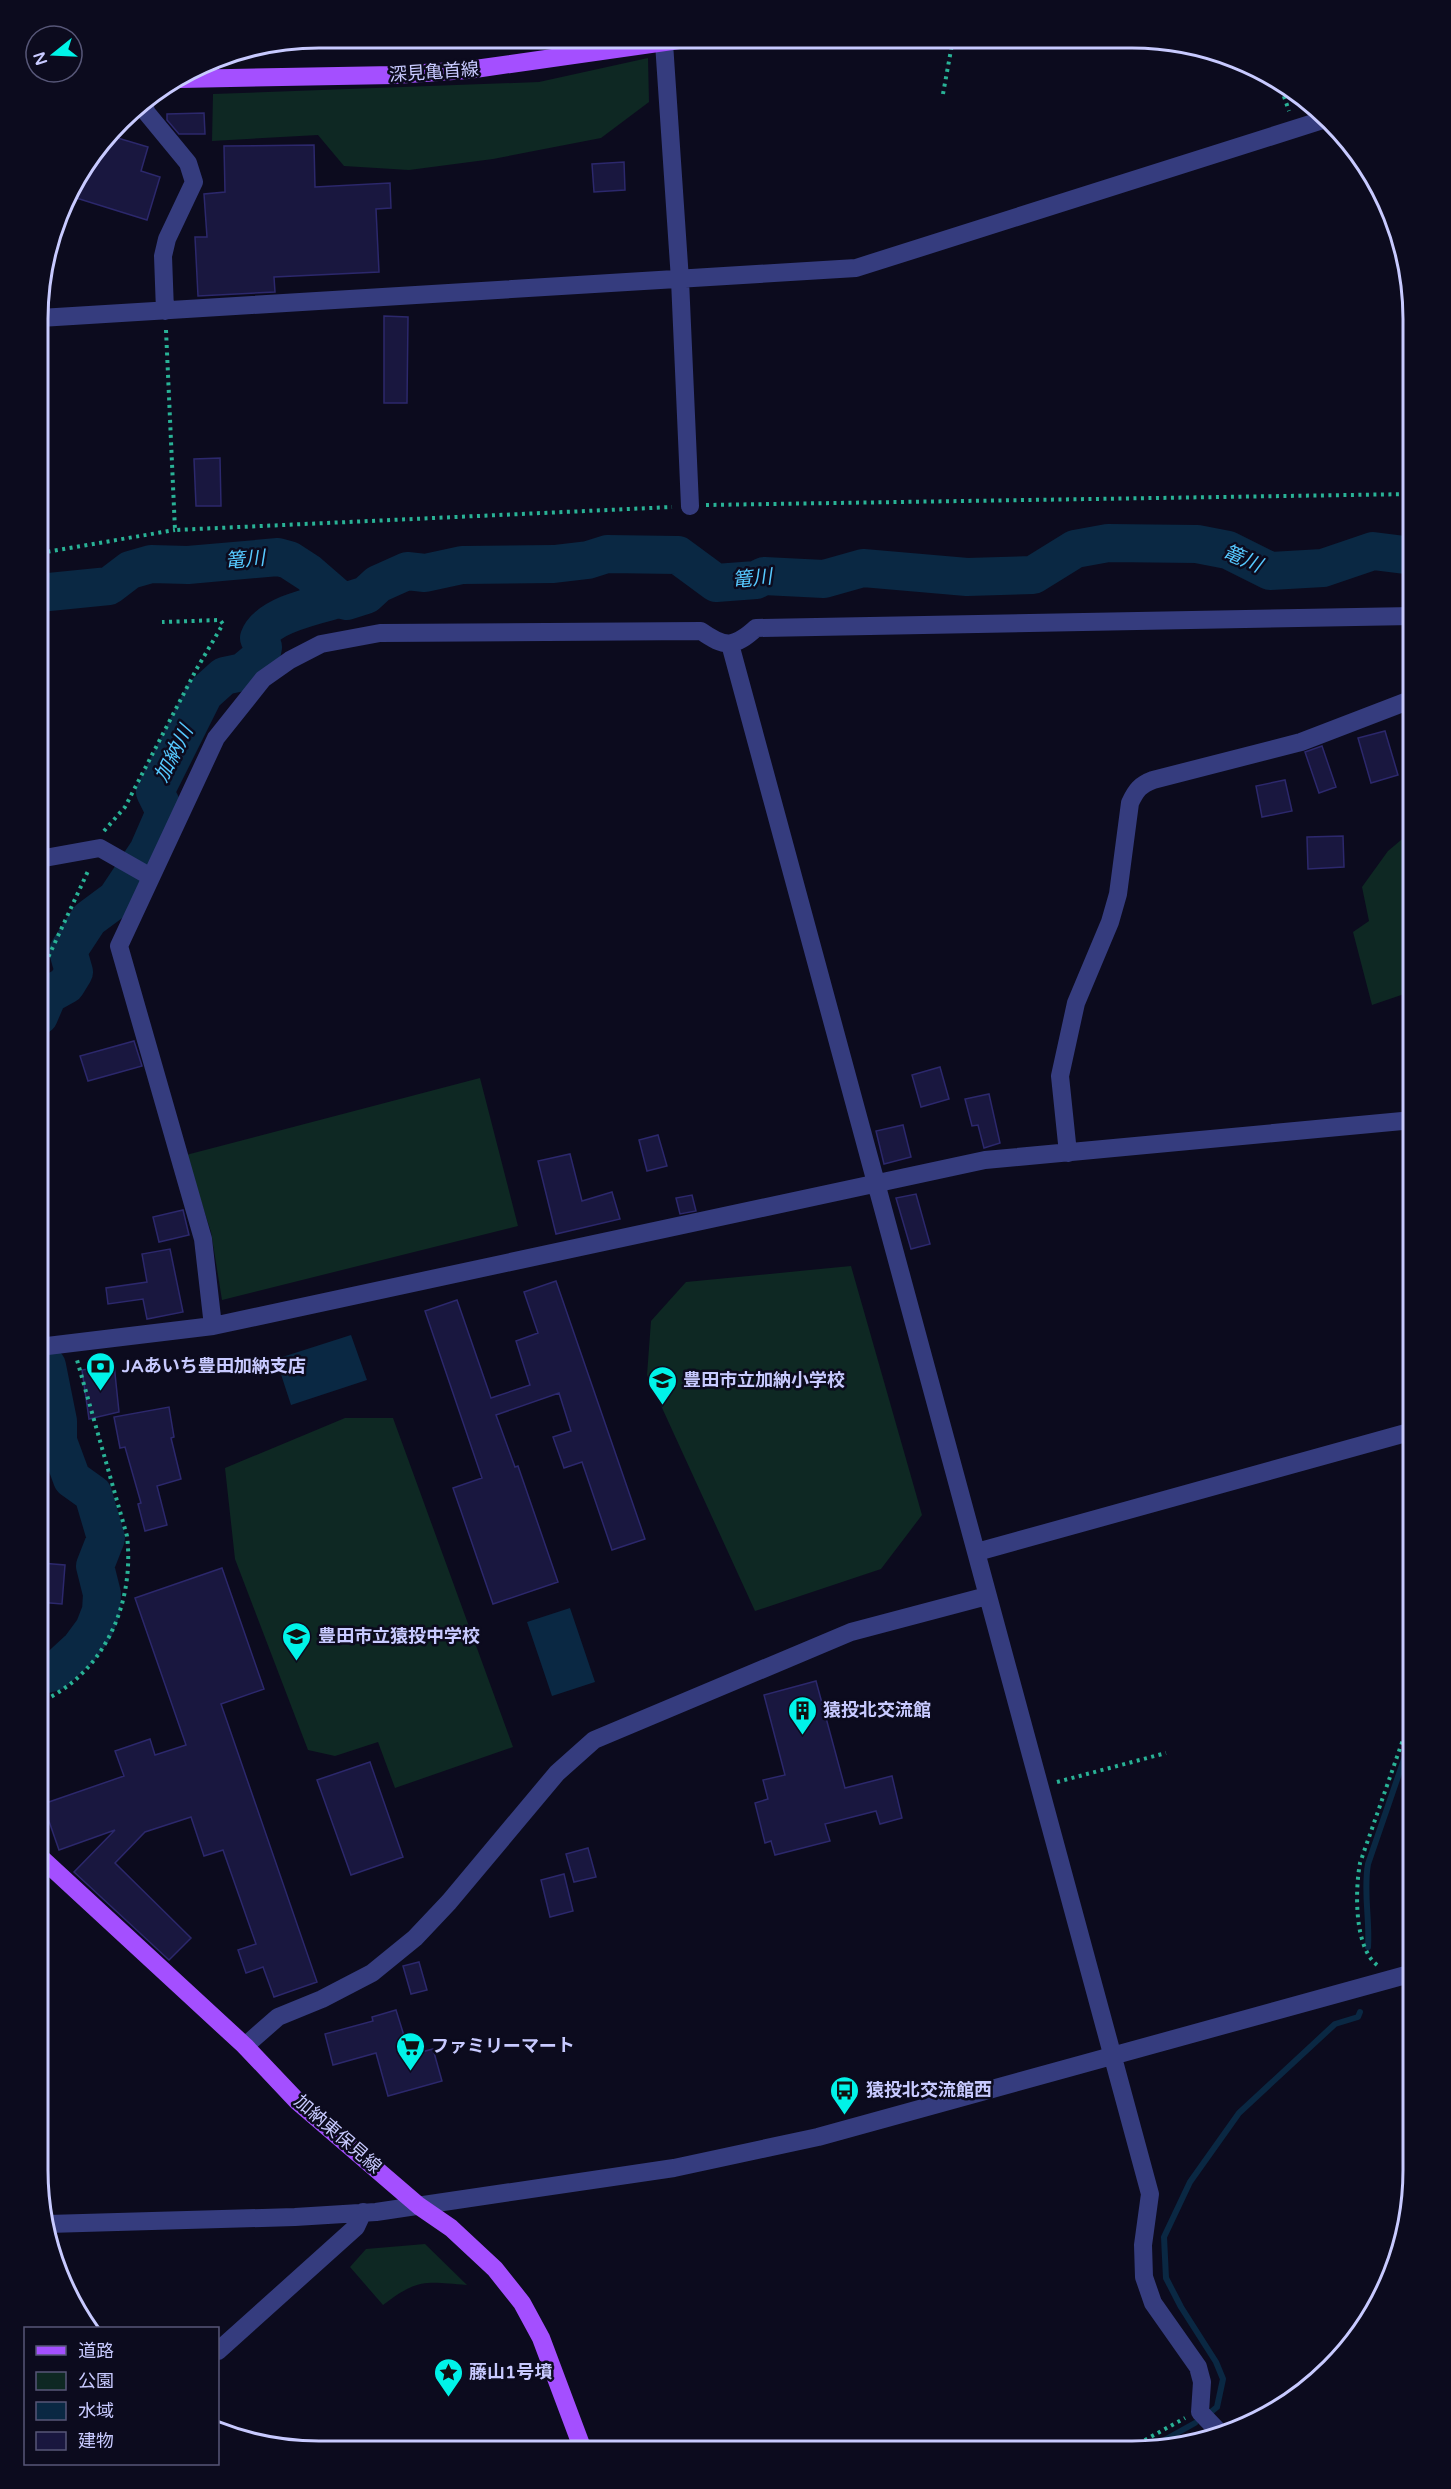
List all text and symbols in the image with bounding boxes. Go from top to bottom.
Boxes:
north arrow [24,24,84,84]
text: N [29,49,52,68]
street label: 深見亀首線 [388,58,480,86]
water label: 篭川 [1219,540,1267,579]
water label: 篭川 [224,546,268,574]
water label: 篭川 [731,565,775,593]
water label: 加納川 [150,720,199,786]
bank icon: JAあいち豊田加納支店 [85,1350,117,1392]
place label: JAあいち豊田加納支店 [121,1355,306,1377]
school or university icon: 豊田市立加納小学校 [646,1364,678,1406]
place label: 豊田市立加納小学校 [683,1369,845,1391]
school or university icon: 豊田市立猿投中学校 [281,1620,313,1662]
place label: 豊田市立猿投中学校 [318,1625,480,1647]
building icon: 猿投北交流館 [786,1694,818,1736]
place label: 猿投北交流館 [823,1699,931,1721]
supermarket icon: ファミリーマート [394,2030,426,2072]
place label: ファミリーマート [431,2035,575,2057]
bus stop icon: 猿投北交流館西 [829,2074,861,2116]
place label: 猿投北交流館西 [866,2079,992,2101]
street label: 加納東保見線 [290,2090,386,2178]
legend [24,2327,219,2465]
text: 道路 [78,2340,114,2362]
place icon: 藤山1号墳 [432,2356,464,2398]
place label: 藤山1号墳 [469,2361,552,2383]
text: 公園 [78,2370,114,2392]
text: 水域 [78,2400,114,2422]
text: 建物 [78,2430,114,2452]

